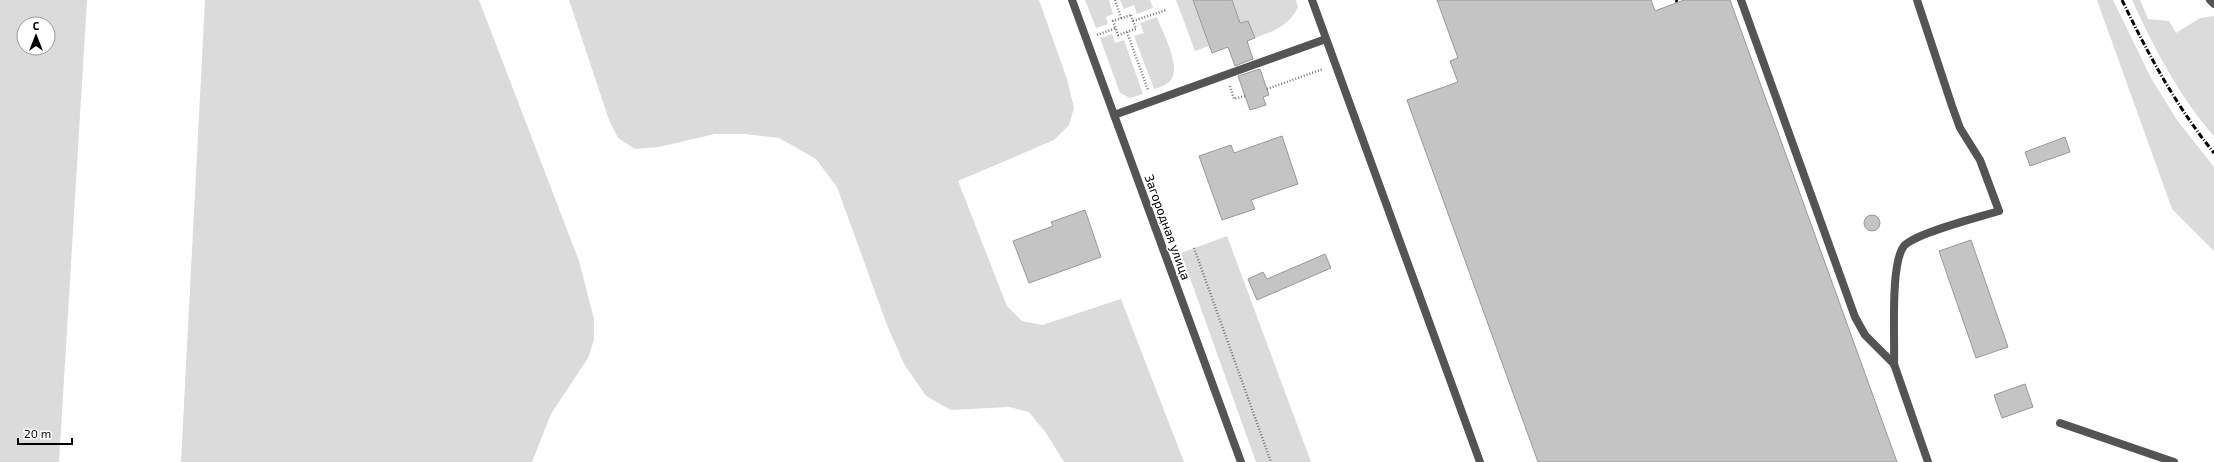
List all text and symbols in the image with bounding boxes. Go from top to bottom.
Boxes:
north arrow [16,16,56,56]
text: С [33,19,40,32]
street label: Загородная улица [1141,172,1195,282]
scale bar [18,420,72,446]
text: 20 m [24,426,51,440]

